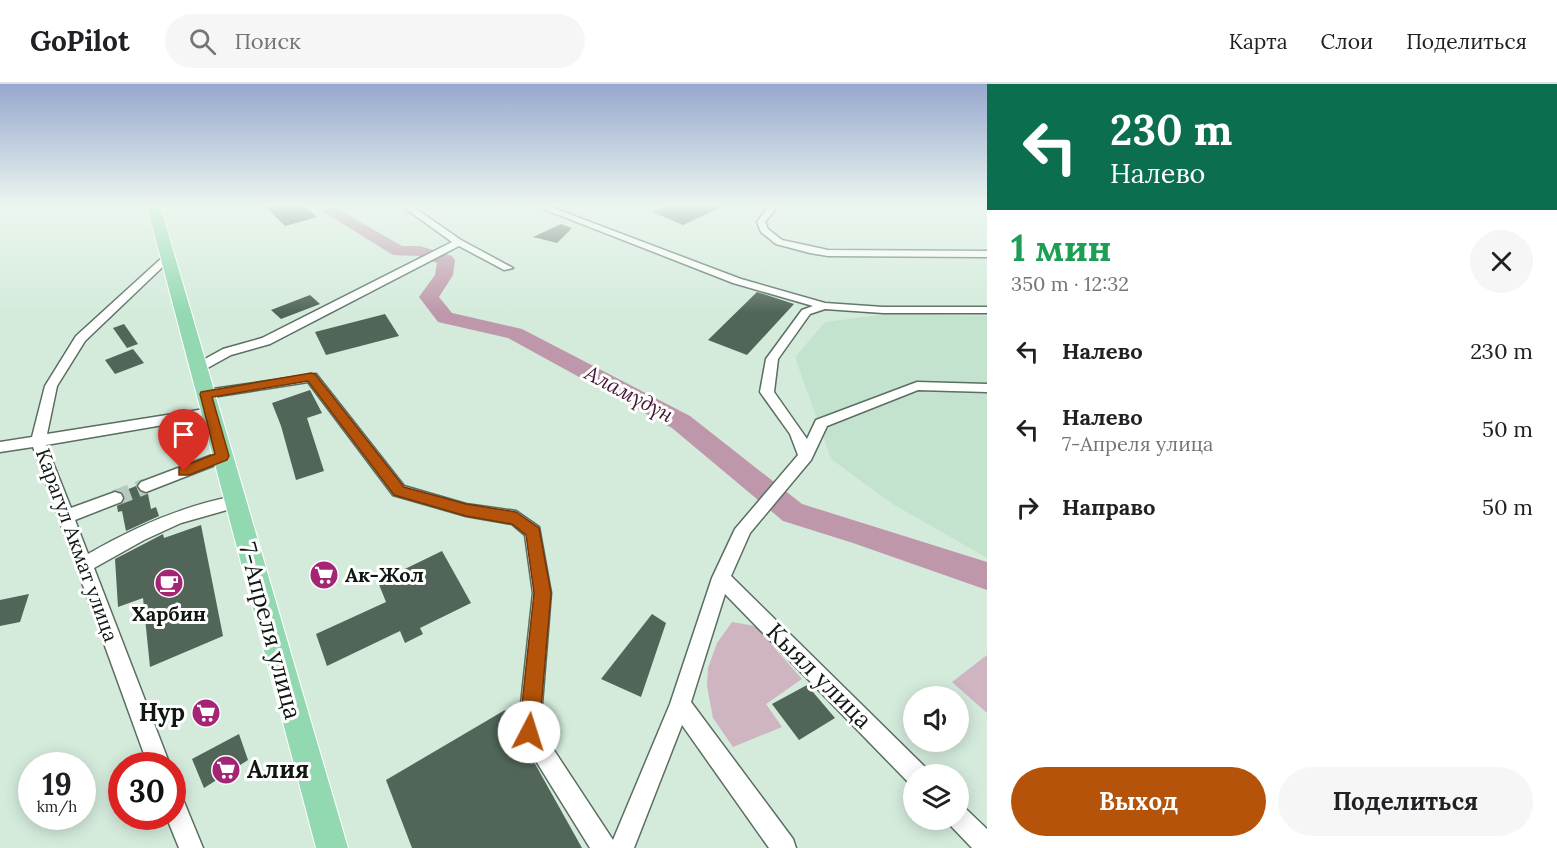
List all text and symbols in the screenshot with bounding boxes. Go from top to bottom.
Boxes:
search box [165,14,585,68]
text: GoPilot [30,23,129,59]
icon: search [186,25,219,58]
text: Поиск [234,27,301,55]
text: Карта [1229,28,1288,55]
text: Слои [1321,28,1373,55]
text: Поделиться [1406,28,1527,55]
text: 230 m [1110,103,1232,157]
icon: left [1011,108,1089,186]
text: Налево [1110,156,1205,190]
text: 1 мин [1011,225,1112,271]
button: close [1470,230,1533,293]
text: 350 m · 12:32 [1011,271,1129,296]
icon: left [1011,335,1044,368]
text: Налево [1062,337,1143,365]
text: 230 m [1470,337,1533,365]
water label: Аламүдүн [579,359,679,428]
text: Налево [1062,403,1143,431]
pin [158,409,209,471]
icon: left [1011,413,1044,446]
text: 50 m [1482,415,1533,443]
icon: arrive [167,418,200,451]
text: 7-Апреля улица [1062,431,1213,456]
street label: Карагул Акмат улица [31,445,124,645]
icon: right [1011,491,1044,524]
text: Направо [1062,493,1156,521]
text: 50 m [1482,493,1533,521]
street label: 7-Апреля улица [232,539,309,723]
supermarket icon: Ак-Жол [308,559,340,591]
place label: Ак-Жол [345,562,424,587]
cafe icon: Харбин [153,567,185,599]
place label: Харбин [132,601,206,626]
street label: Кыял улица [760,616,879,735]
map controls [903,686,969,830]
button: sound [903,686,969,752]
place label: Нур [139,697,185,728]
supermarket icon: Нур [190,697,222,729]
position arrow [497,700,561,764]
speed limit sign: 30 [108,752,186,830]
supermarket icon: Алия [210,754,242,786]
place label: Алия [247,754,309,785]
button: layers [903,764,969,830]
text: 19 [42,765,72,803]
button: Выход [1011,767,1266,836]
button: Поделиться [1278,767,1533,836]
text: km/h [37,797,77,816]

